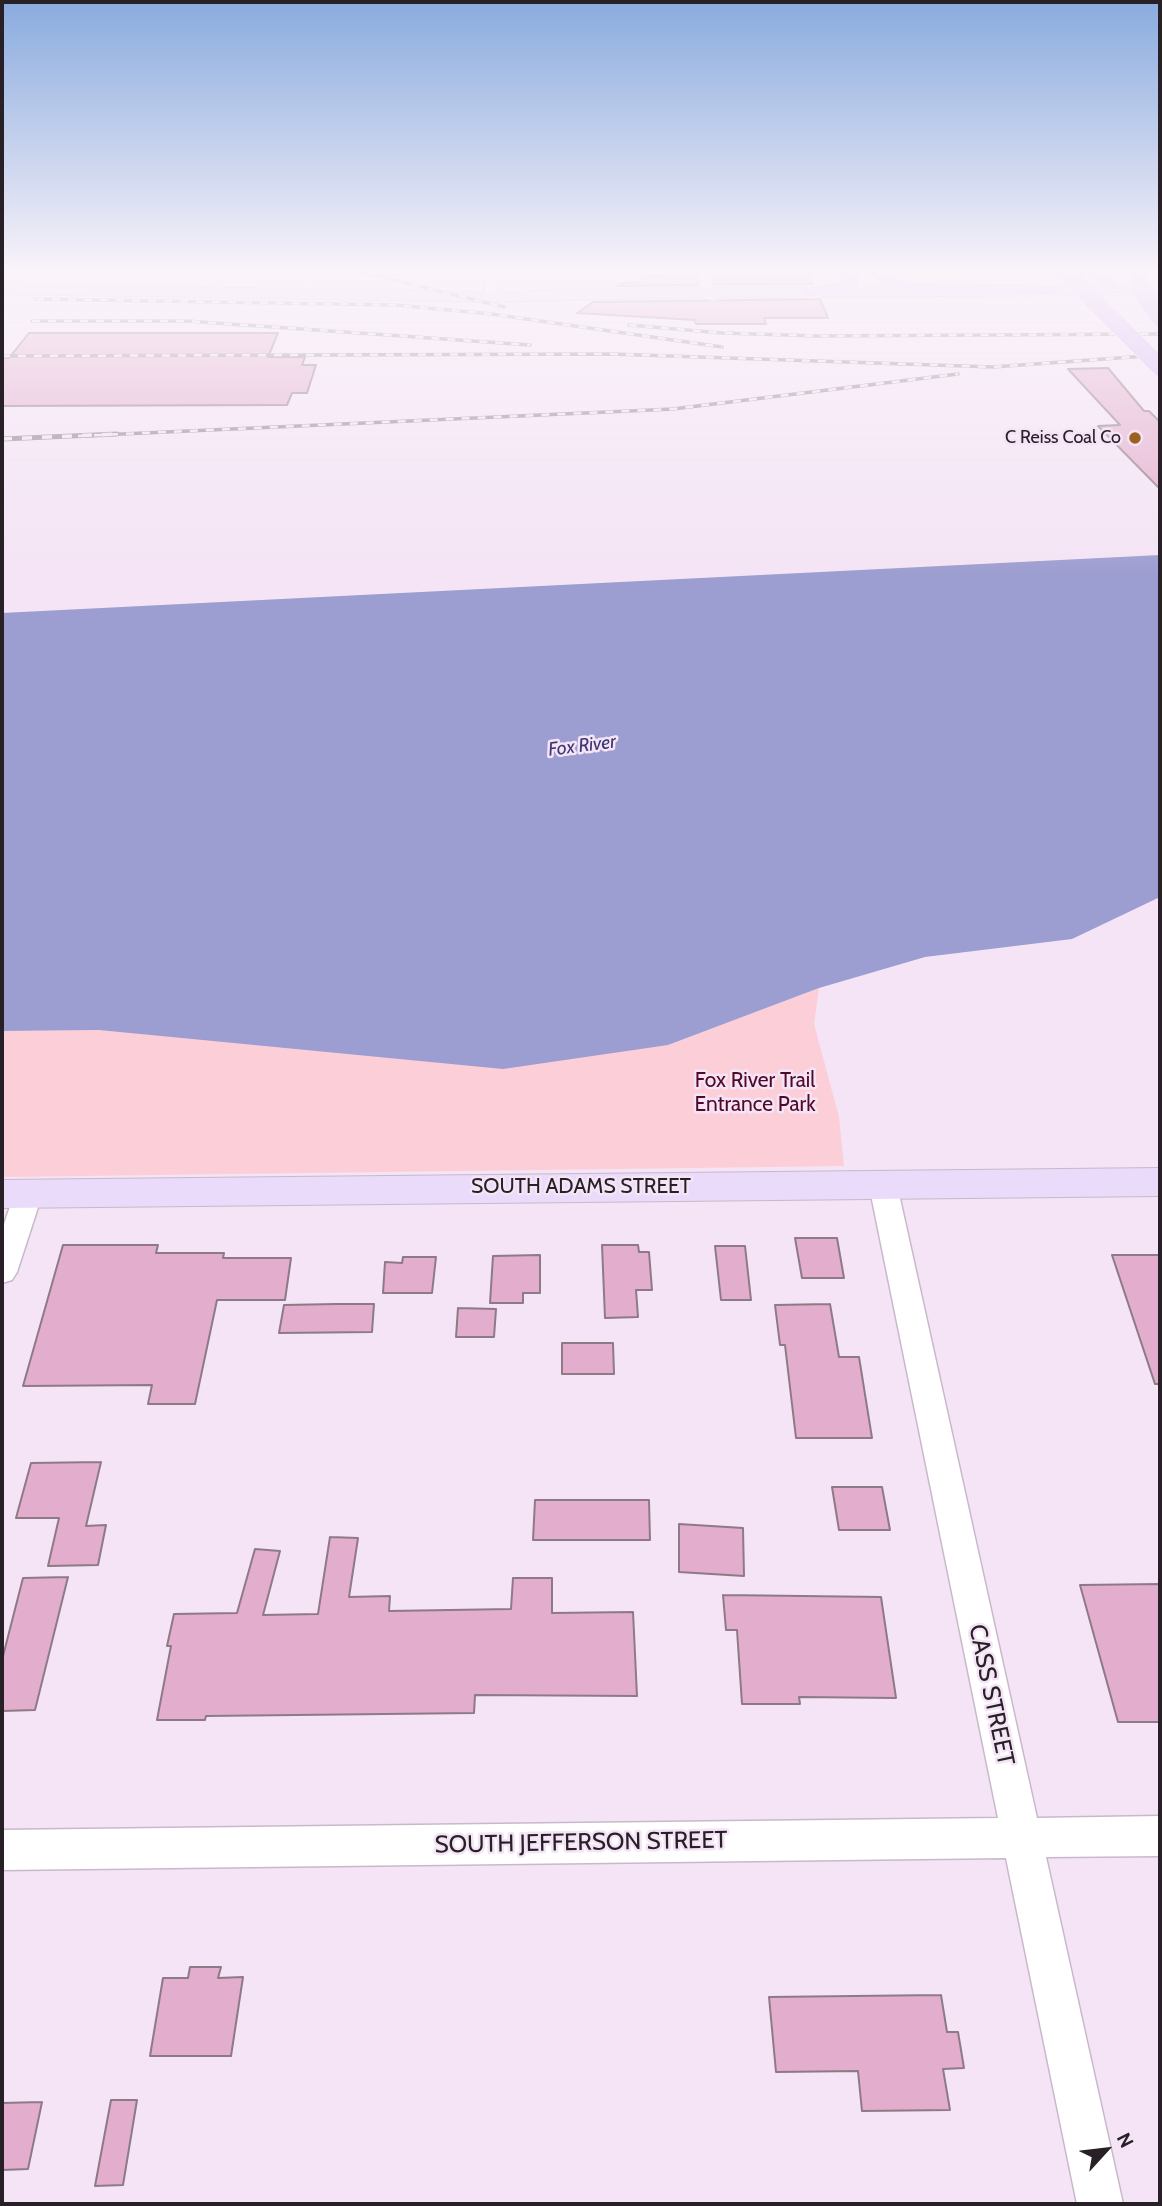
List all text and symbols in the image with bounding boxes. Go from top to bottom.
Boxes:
place label: C Reiss Coal Co [1005,427,1121,449]
marker: C Reiss Coal Co [1127,430,1143,446]
water label: Fox River [547,731,617,761]
park label: Fox River Trail Entrance Park [694,1068,816,1118]
street label: SOUTH ADAMS STREET [471,1174,691,1200]
street label: CASS STREET [962,1622,1020,1768]
street label: SOUTH JEFFERSON STREET [434,1826,728,1860]
north arrow [1071,2115,1141,2185]
text: N [1112,2129,1138,2151]

